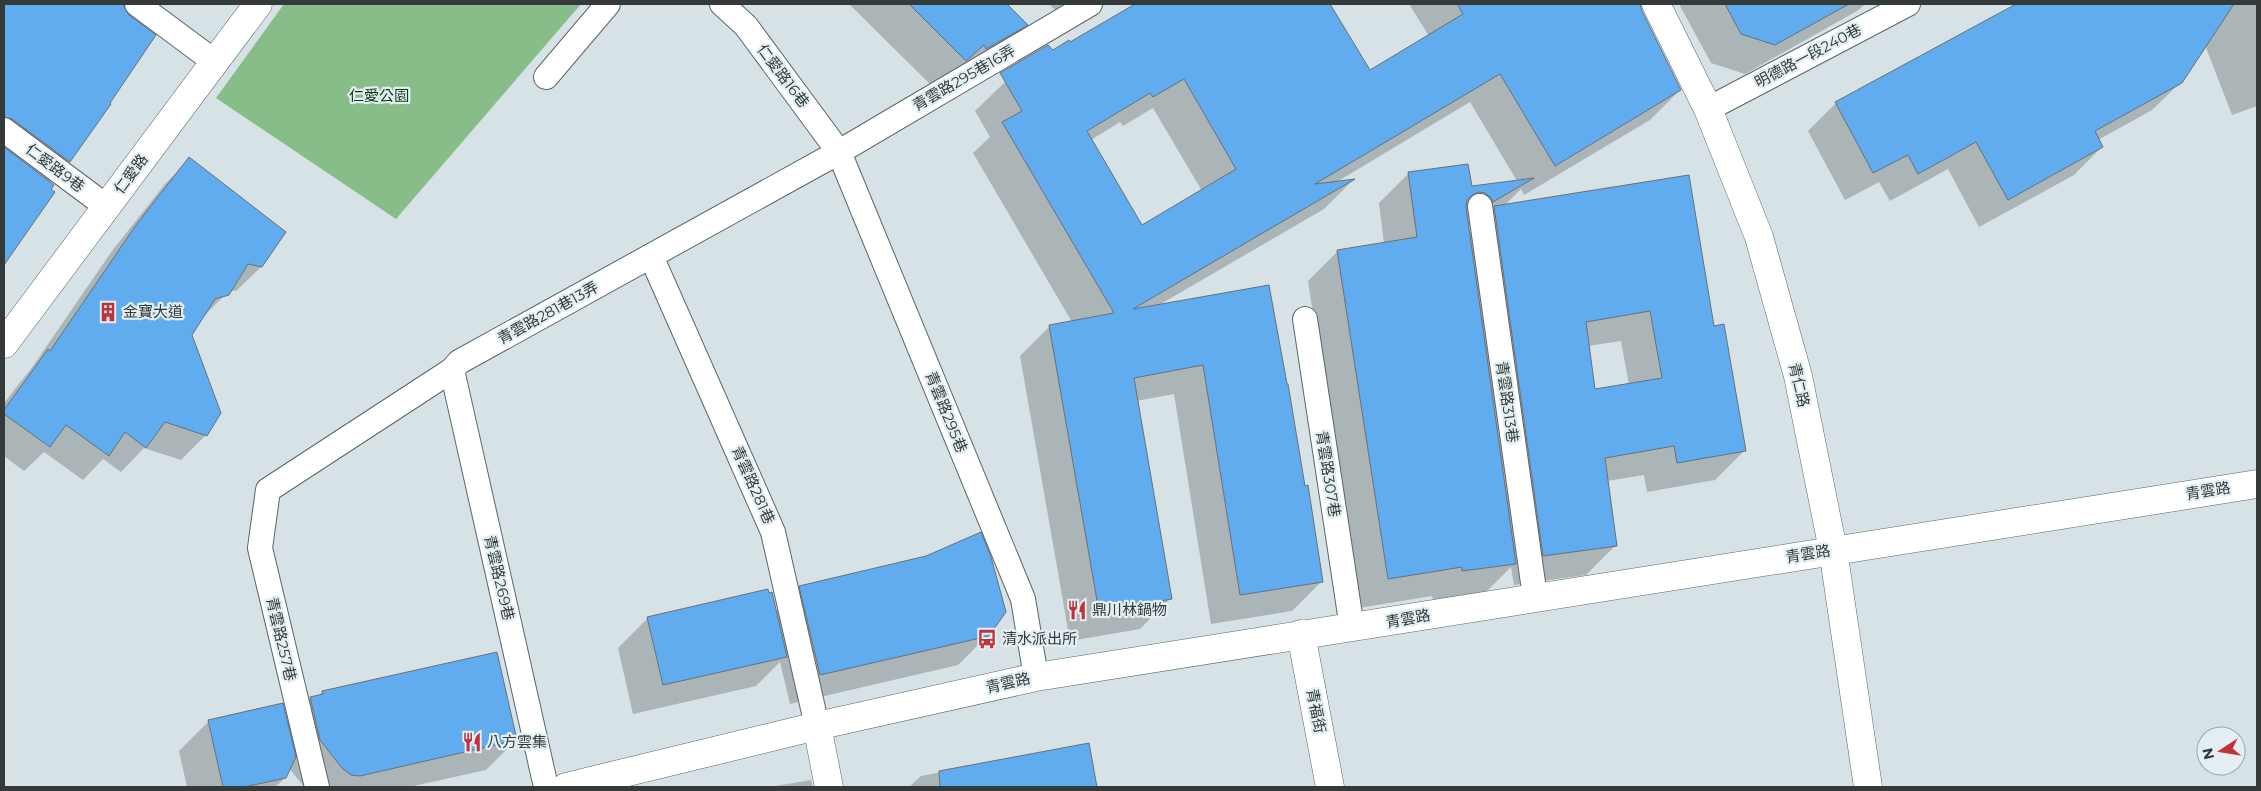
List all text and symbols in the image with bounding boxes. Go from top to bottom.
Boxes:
street label: 明德路一段240巷 [1751,19,1864,92]
street label: 仁愛路16巷 [753,40,813,111]
street label: 青雲路295巷16弄 [909,40,1019,115]
park label: 仁愛公園 [349,86,409,105]
street label: 仁愛路9巷 [22,139,89,196]
street label: 仁愛路 [109,150,152,197]
street label: 青雲路281巷13弄 [494,277,602,348]
building icon: 金寶大道 [97,301,119,323]
place label: 金寶大道 [123,302,183,321]
street label: 青雲路313巷 [1492,360,1523,444]
street label: 青仁路 [1785,361,1814,409]
street label: 青雲路295巷 [922,368,971,455]
street label: 青雲路307巷 [1312,429,1345,518]
street label: 青雲路281巷 [728,443,779,527]
street label: 青雲路 [2184,478,2232,503]
street label: 青雲路269巷 [480,533,519,622]
street label: 青雲路 [1784,541,1832,566]
street label: 青雲路257巷 [263,595,300,683]
restaurant icon: 鼎川林鍋物 [1066,599,1088,621]
place label: 鼎川林鍋物 [1092,600,1167,619]
street label: 青雲路 [1384,605,1432,632]
bus stop icon: 清水派出所 [976,628,998,650]
place label: 清水派出所 [1002,629,1077,648]
street label: 青雲路 [984,668,1032,697]
street label: 青福街 [1303,687,1330,735]
north arrow [2196,726,2246,776]
restaurant icon: 八方雲集 [461,731,483,753]
place label: 八方雲集 [487,732,547,751]
text: N [2198,746,2218,761]

